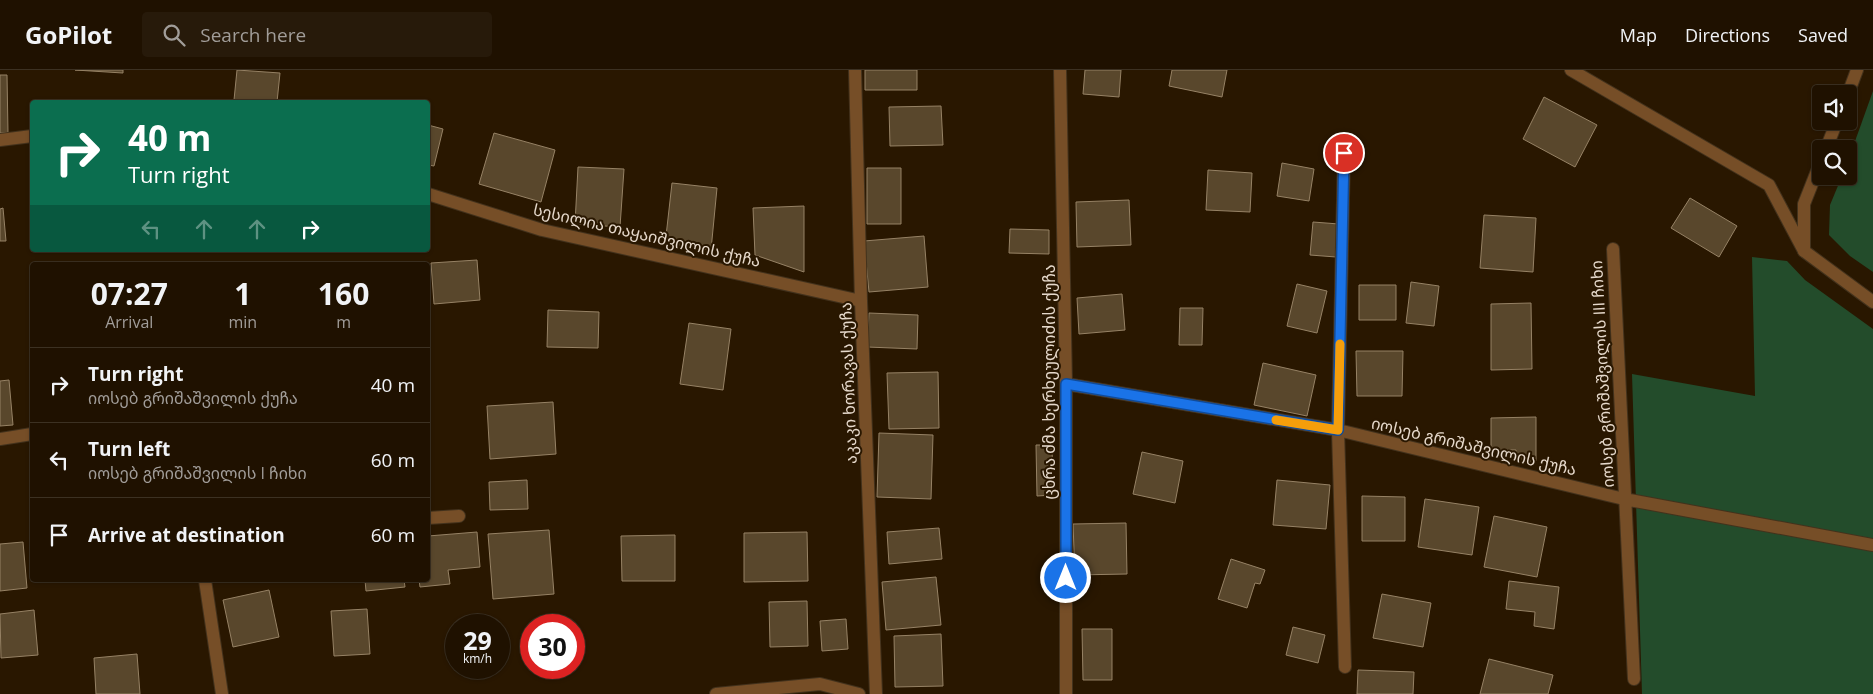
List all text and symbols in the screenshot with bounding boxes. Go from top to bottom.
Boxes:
search box [142,12,492,57]
text: GoPilot [25,18,112,51]
icon: search [160,21,188,49]
text: Search here [200,22,306,48]
text: Map [1620,23,1657,47]
text: Directions [1685,23,1770,47]
text: Saved [1798,23,1848,47]
map controls [1812,85,1857,185]
button: sound [1812,85,1857,130]
text: 40 m [128,114,211,161]
icon: right [45,120,110,185]
pin [1323,132,1365,174]
icon: arrive [1330,139,1358,167]
button: search [1812,140,1857,185]
text: Turn right [128,159,230,189]
street label: სესილია თაყაიშვილის ქუჩა [531,198,763,272]
icon: left [137,215,165,243]
icon: ahead [190,215,218,243]
icon: ahead [243,215,271,243]
icon: right [296,215,324,243]
street label: იოსებ გრიშაშვილის III ჩიხი [1585,260,1619,488]
street label: ცხრა ძმა ხერხეულიძის ქუჩა [1038,264,1060,500]
text: 07:27 [91,273,168,314]
text: 1 [234,273,251,314]
text: 160 [318,273,369,314]
street label: აკაკი ხორავას ქუჩა [834,302,862,464]
text: Arrival [105,311,153,333]
text: min [229,311,257,333]
text: m [336,311,351,333]
text: Turn right [88,361,183,387]
icon: right [45,371,73,399]
text: 40 m [371,372,415,398]
text: იოსებ გრიშაშვილის ქუჩა [88,387,298,409]
street label: იოსებ გრიშაშვილის ქუჩა [1369,412,1579,480]
text: Turn left [88,436,170,462]
icon: left [45,446,73,474]
text: 60 m [371,447,415,473]
text: იოსებ გრიშაშვილის I ჩიხი [88,462,307,484]
icon: arrive [45,521,73,549]
text: Arrive at destination [88,522,285,548]
text: 60 m [371,522,415,548]
position arrow [1039,551,1091,603]
speed limit sign: 30 [520,614,585,679]
text: 29 [463,623,492,657]
text: km/h [463,650,492,667]

